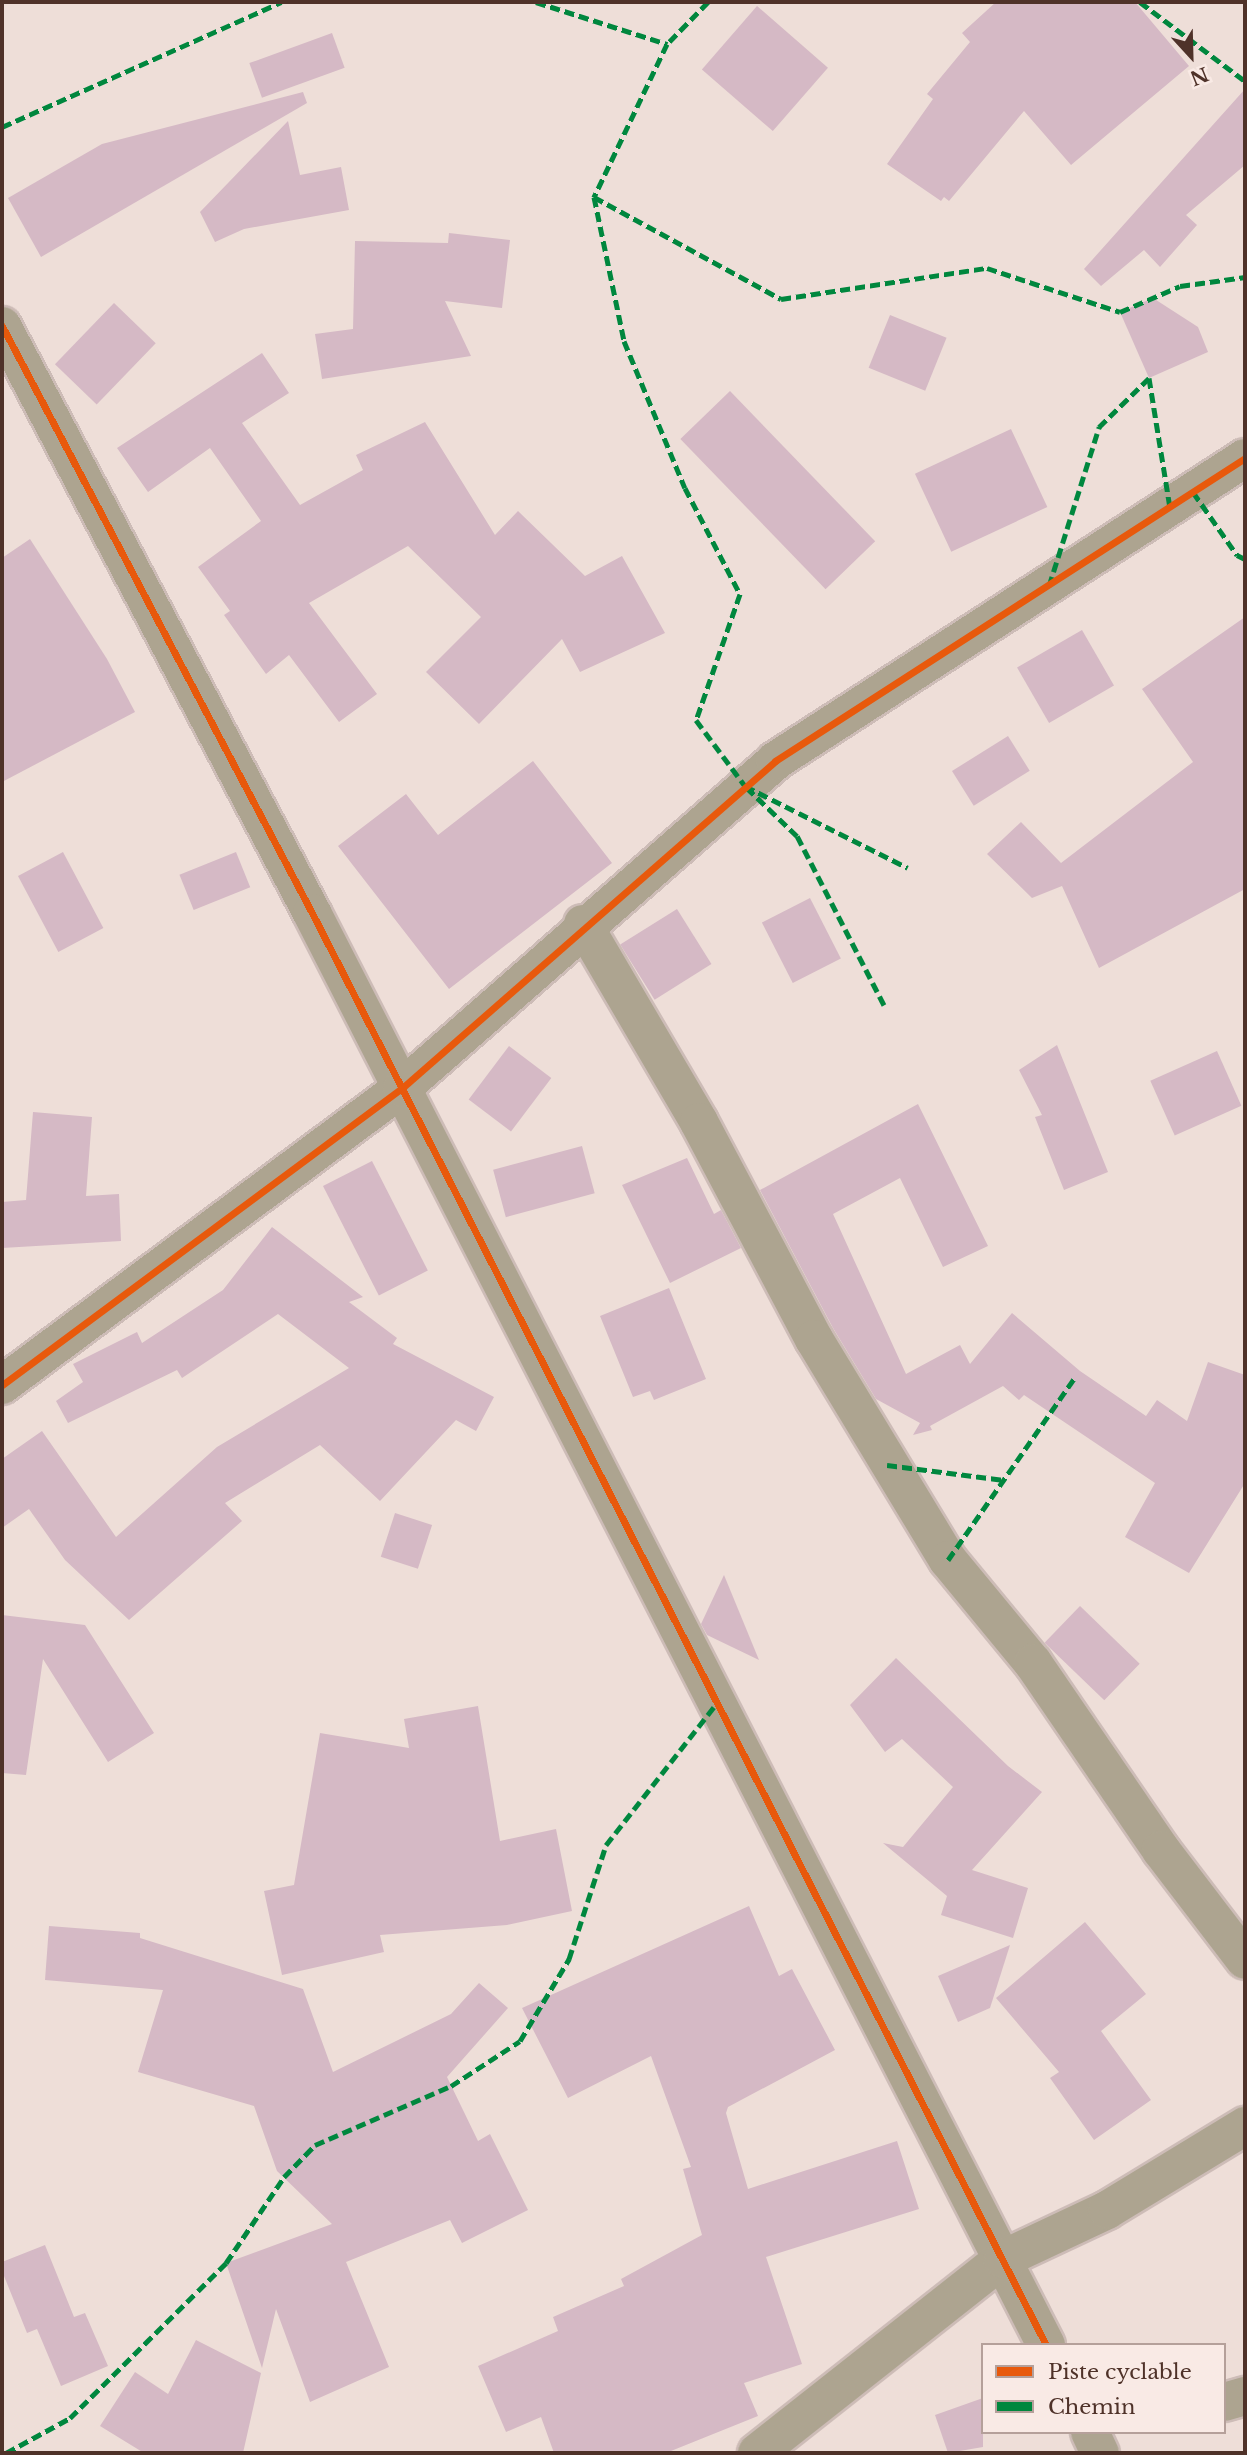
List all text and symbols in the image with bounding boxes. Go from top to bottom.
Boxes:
north arrow [1156,21,1226,91]
text: N [1186,62,1212,90]
legend [981,2343,1226,2434]
text: Piste cyclable [1048,2359,1192,2385]
text: Chemin [1048,2394,1136,2420]

